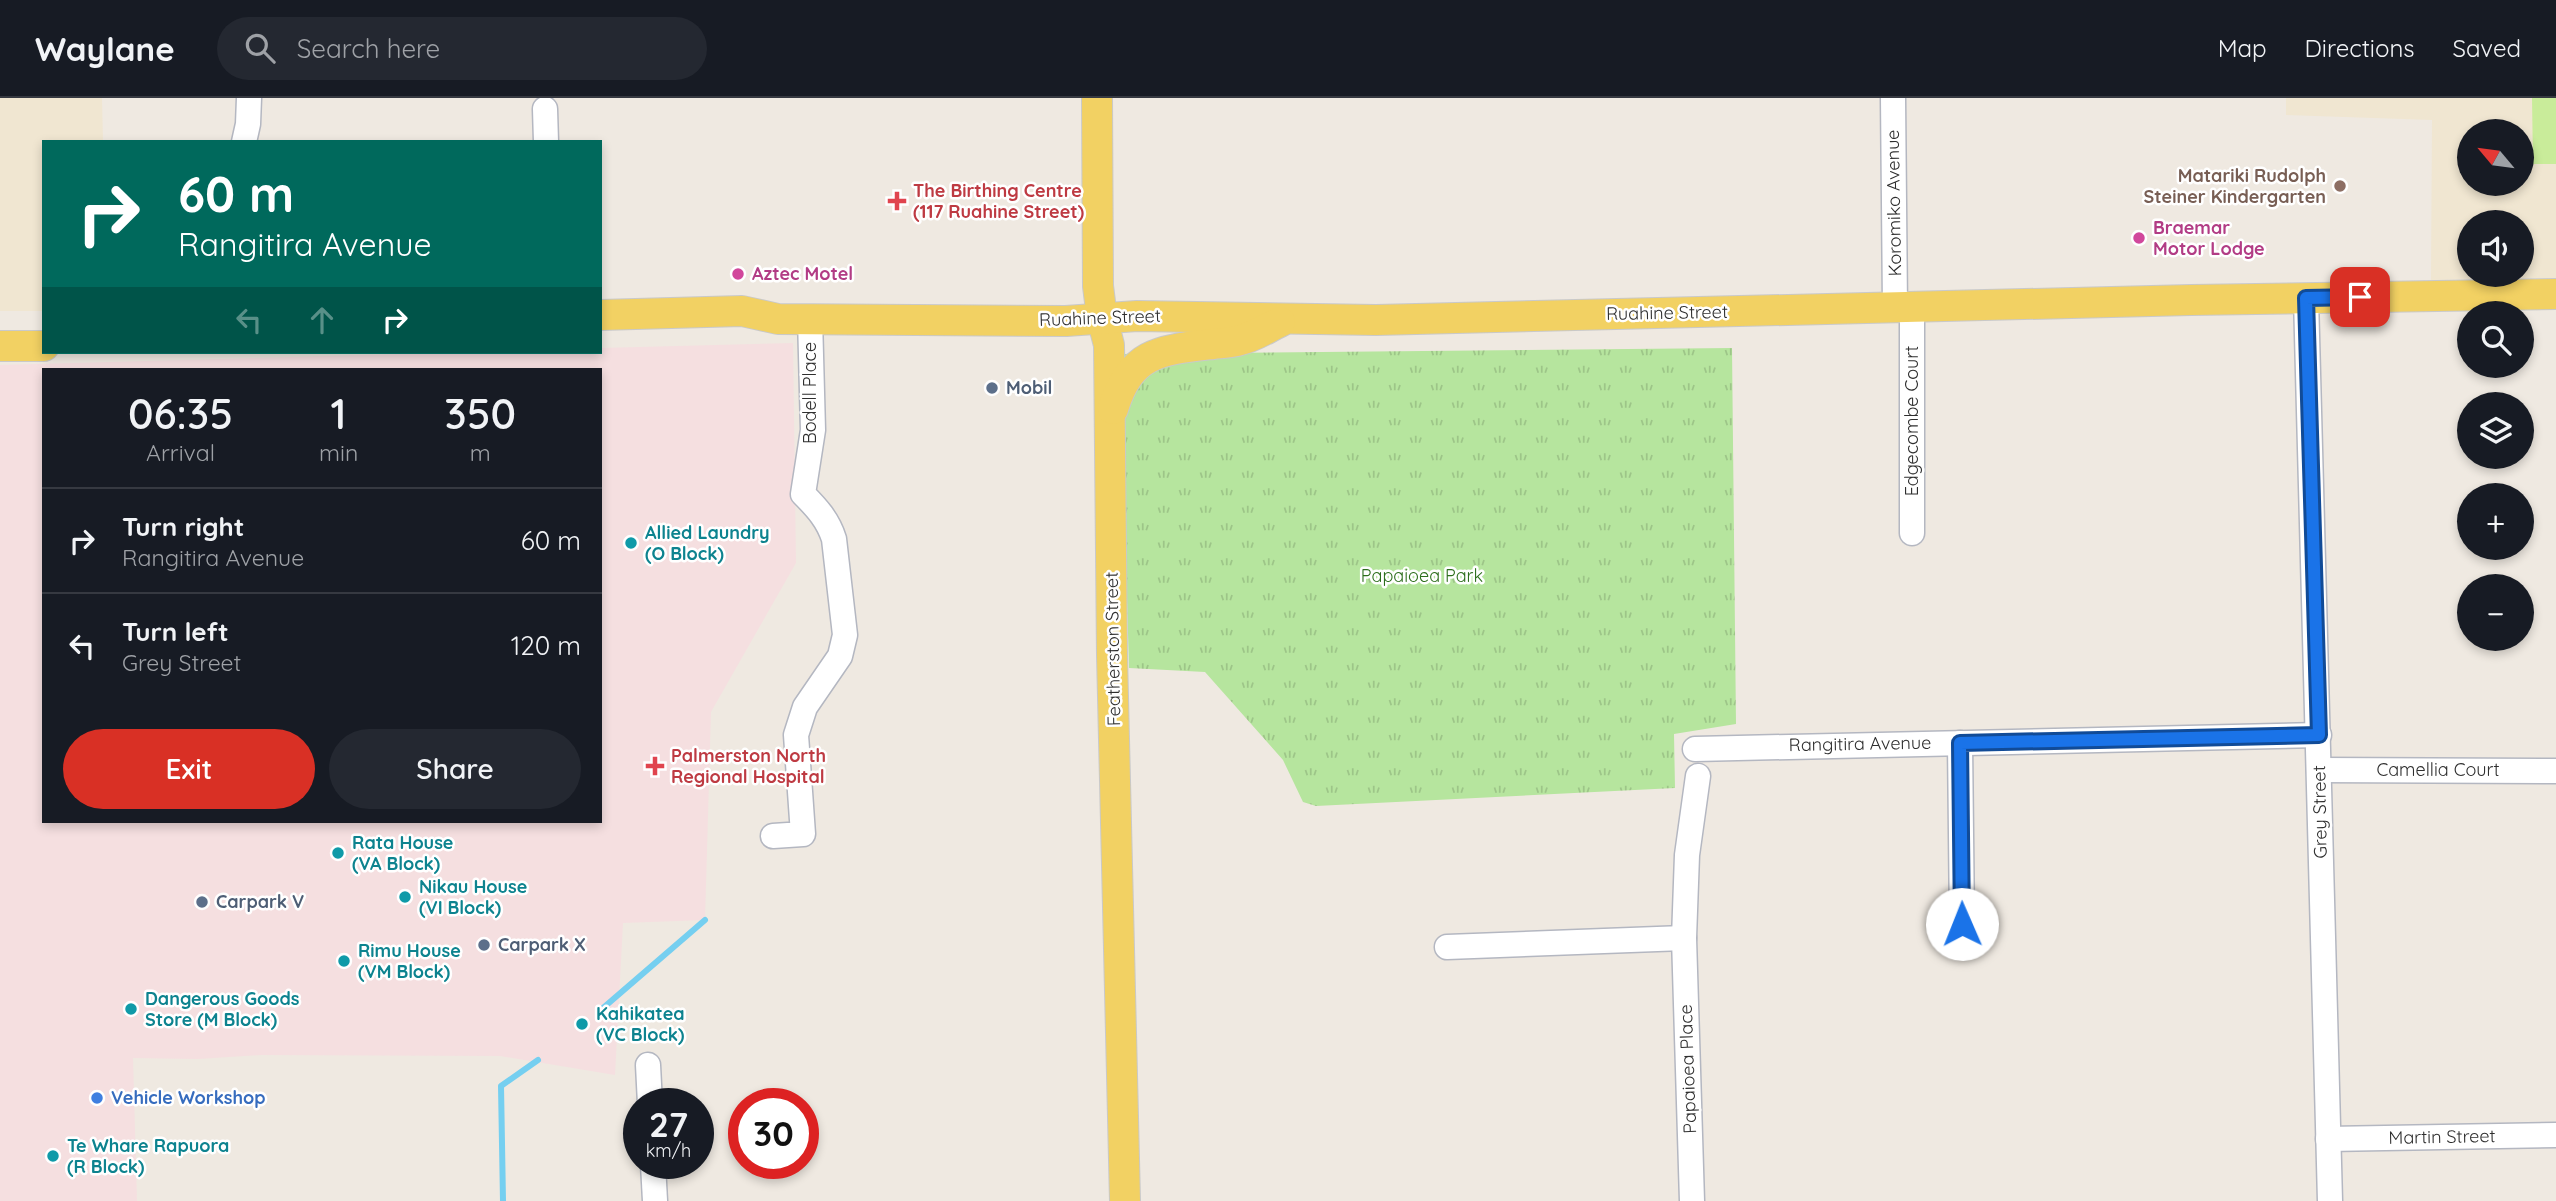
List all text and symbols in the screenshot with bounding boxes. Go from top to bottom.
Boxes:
search box [217,17,707,80]
text: Waylane [35,28,175,69]
icon: search [241,29,279,67]
text: Search here [297,32,440,65]
text: Map [2218,33,2267,63]
text: Directions [2305,33,2415,63]
text: Saved [2453,33,2521,63]
north arrow [2457,119,2534,196]
map controls [2457,119,2534,651]
street label: Koromiko Avenue [1881,129,1906,277]
text: 60 m [178,163,294,224]
place label: Matariki Rudolph Steiner Kindergarten [2144,164,2326,208]
icon: right [63,168,154,259]
marker: Matariki Rudolph Steiner Kindergarten [2332,178,2348,194]
place label: The Birthing Centre (117 Ruahine Street) [913,179,1084,223]
marker: The Birthing Centre (117 Ruahine Street) [887,191,907,211]
button: sound [2457,210,2534,287]
place label: Braemar Motor Lodge [2153,216,2265,260]
text: Rangitira Avenue [178,224,431,264]
marker: Braemar Motor Lodge [2131,230,2147,246]
place label: Aztec Motel [752,262,853,285]
marker: Aztec Motel [730,266,746,282]
pin [2330,267,2390,327]
icon: arrive [2341,278,2379,316]
street label: Ruahine Street [1606,300,1728,325]
icon: left [230,301,268,339]
icon: ahead [303,301,341,339]
icon: right [376,301,414,339]
button: search [2457,301,2534,378]
street label: Ruahine Street [1039,304,1161,331]
street label: Bodell Place [798,342,821,444]
street label: Edgecombe Court [1900,346,1923,496]
place label: Mobil [1006,376,1052,399]
marker: Mobil [984,380,1000,396]
text: 06:35 [128,387,233,440]
text: 1 [331,387,347,440]
text: 350 [444,387,516,440]
button: layers [2457,392,2534,469]
text: Arrival [146,438,215,467]
text: min [319,438,358,467]
text: m [470,438,491,467]
button: + [2457,483,2534,560]
text: Turn right [122,510,244,543]
place label: Allied Laundry (O Block) [645,521,770,565]
icon: right [63,522,101,560]
text: 60 m [521,524,581,557]
marker: Allied Laundry (O Block) [623,535,639,551]
text: Rangitira Avenue [122,543,304,572]
park label: Papaioea Park [1361,564,1483,587]
street label: Featherston Street [1100,572,1125,726]
button: − [2457,574,2534,651]
text: Turn left [122,615,229,648]
icon: left [63,627,101,665]
text: 120 m [511,629,581,662]
text: Grey Street [122,648,241,677]
button: Exit [63,729,315,809]
button: Share [329,729,581,809]
street label: Rangitira Avenue [1789,731,1931,756]
place label: Palmerston North Regional Hospital [671,744,826,788]
marker: Palmerston North Regional Hospital [645,756,665,776]
street label: Camellia Court [2376,758,2500,781]
street label: Grey Street [2307,765,2332,859]
place label: Rata House (VA Block) [352,831,453,875]
marker: Rata House (VA Block) [330,845,346,861]
place label: Nikau House (VI Block) [419,875,527,919]
position arrow [1925,887,1999,961]
marker: Nikau House (VI Block) [397,889,413,905]
place label: Carpark V [216,890,304,913]
marker: Carpark V [194,894,210,910]
place label: Carpark X [498,933,586,956]
marker: Carpark X [476,937,492,953]
place label: Rimu House (VM Block) [358,939,461,983]
marker: Rimu House (VM Block) [336,953,352,969]
place label: Dangerous Goods Store (M Block) [145,987,300,1031]
marker: Dangerous Goods Store (M Block) [123,1001,139,1017]
place label: Kahikatea (VC Block) [596,1002,685,1046]
street label: Papaioea Place [1674,1004,1701,1134]
marker: Kahikatea (VC Block) [574,1016,590,1032]
place label: Vehicle Workshop [111,1086,266,1109]
speed limit sign: 30 [728,1088,819,1179]
marker: Vehicle Workshop [89,1090,105,1106]
text: 27 [649,1102,688,1146]
street label: Martin Street [2388,1124,2496,1149]
place label: Te Whare Rapuora (R Block) [67,1134,229,1178]
text: km/h [646,1139,691,1162]
marker: Te Whare Rapuora (R Block) [45,1148,61,1164]

